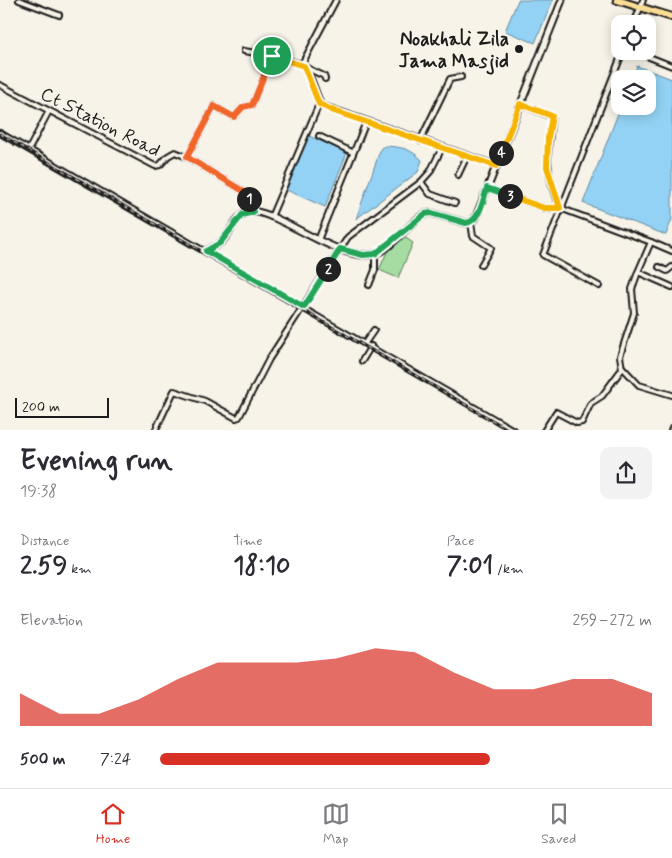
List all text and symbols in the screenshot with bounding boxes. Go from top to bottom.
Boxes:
map controls [611,15,656,115]
button: locate [611,15,656,60]
place label: Noakhali Zila Jama Masjid [399,27,509,75]
pin [251,35,293,77]
icon: arrive [258,42,286,70]
marker: Noakhali Zila Jama Masjid [513,43,525,55]
button: layers [611,70,656,115]
street label: Ct Station Road [36,81,165,163]
pin: 4 [488,140,514,166]
text: 4 [497,144,506,162]
pin: 3 [498,184,522,208]
pin: 1 [236,186,262,212]
text: 3 [507,187,514,205]
text: 1 [246,190,253,208]
pin: 2 [316,256,340,282]
text: 2 [325,260,332,278]
scale bar [15,396,109,419]
text: 200 m [22,398,60,416]
text: Evening run [20,443,173,480]
button: share [600,447,652,499]
text: 19:38 [20,481,57,502]
text: Distance [20,532,69,550]
text: Time [233,532,263,550]
text: Pace [447,532,475,550]
text: 2.59 [20,550,67,583]
text: 18:10 [233,550,290,583]
text: 7:01 [447,550,493,583]
text: km [67,560,92,578]
text: /km [493,560,524,578]
text: Elevation [20,610,83,631]
text: 259–272 m [572,610,652,631]
text: 500 m [20,749,65,770]
text: 7:24 [100,749,132,770]
tab: Home [96,800,130,848]
tab: Map [322,800,350,848]
tab: Saved [541,800,576,848]

